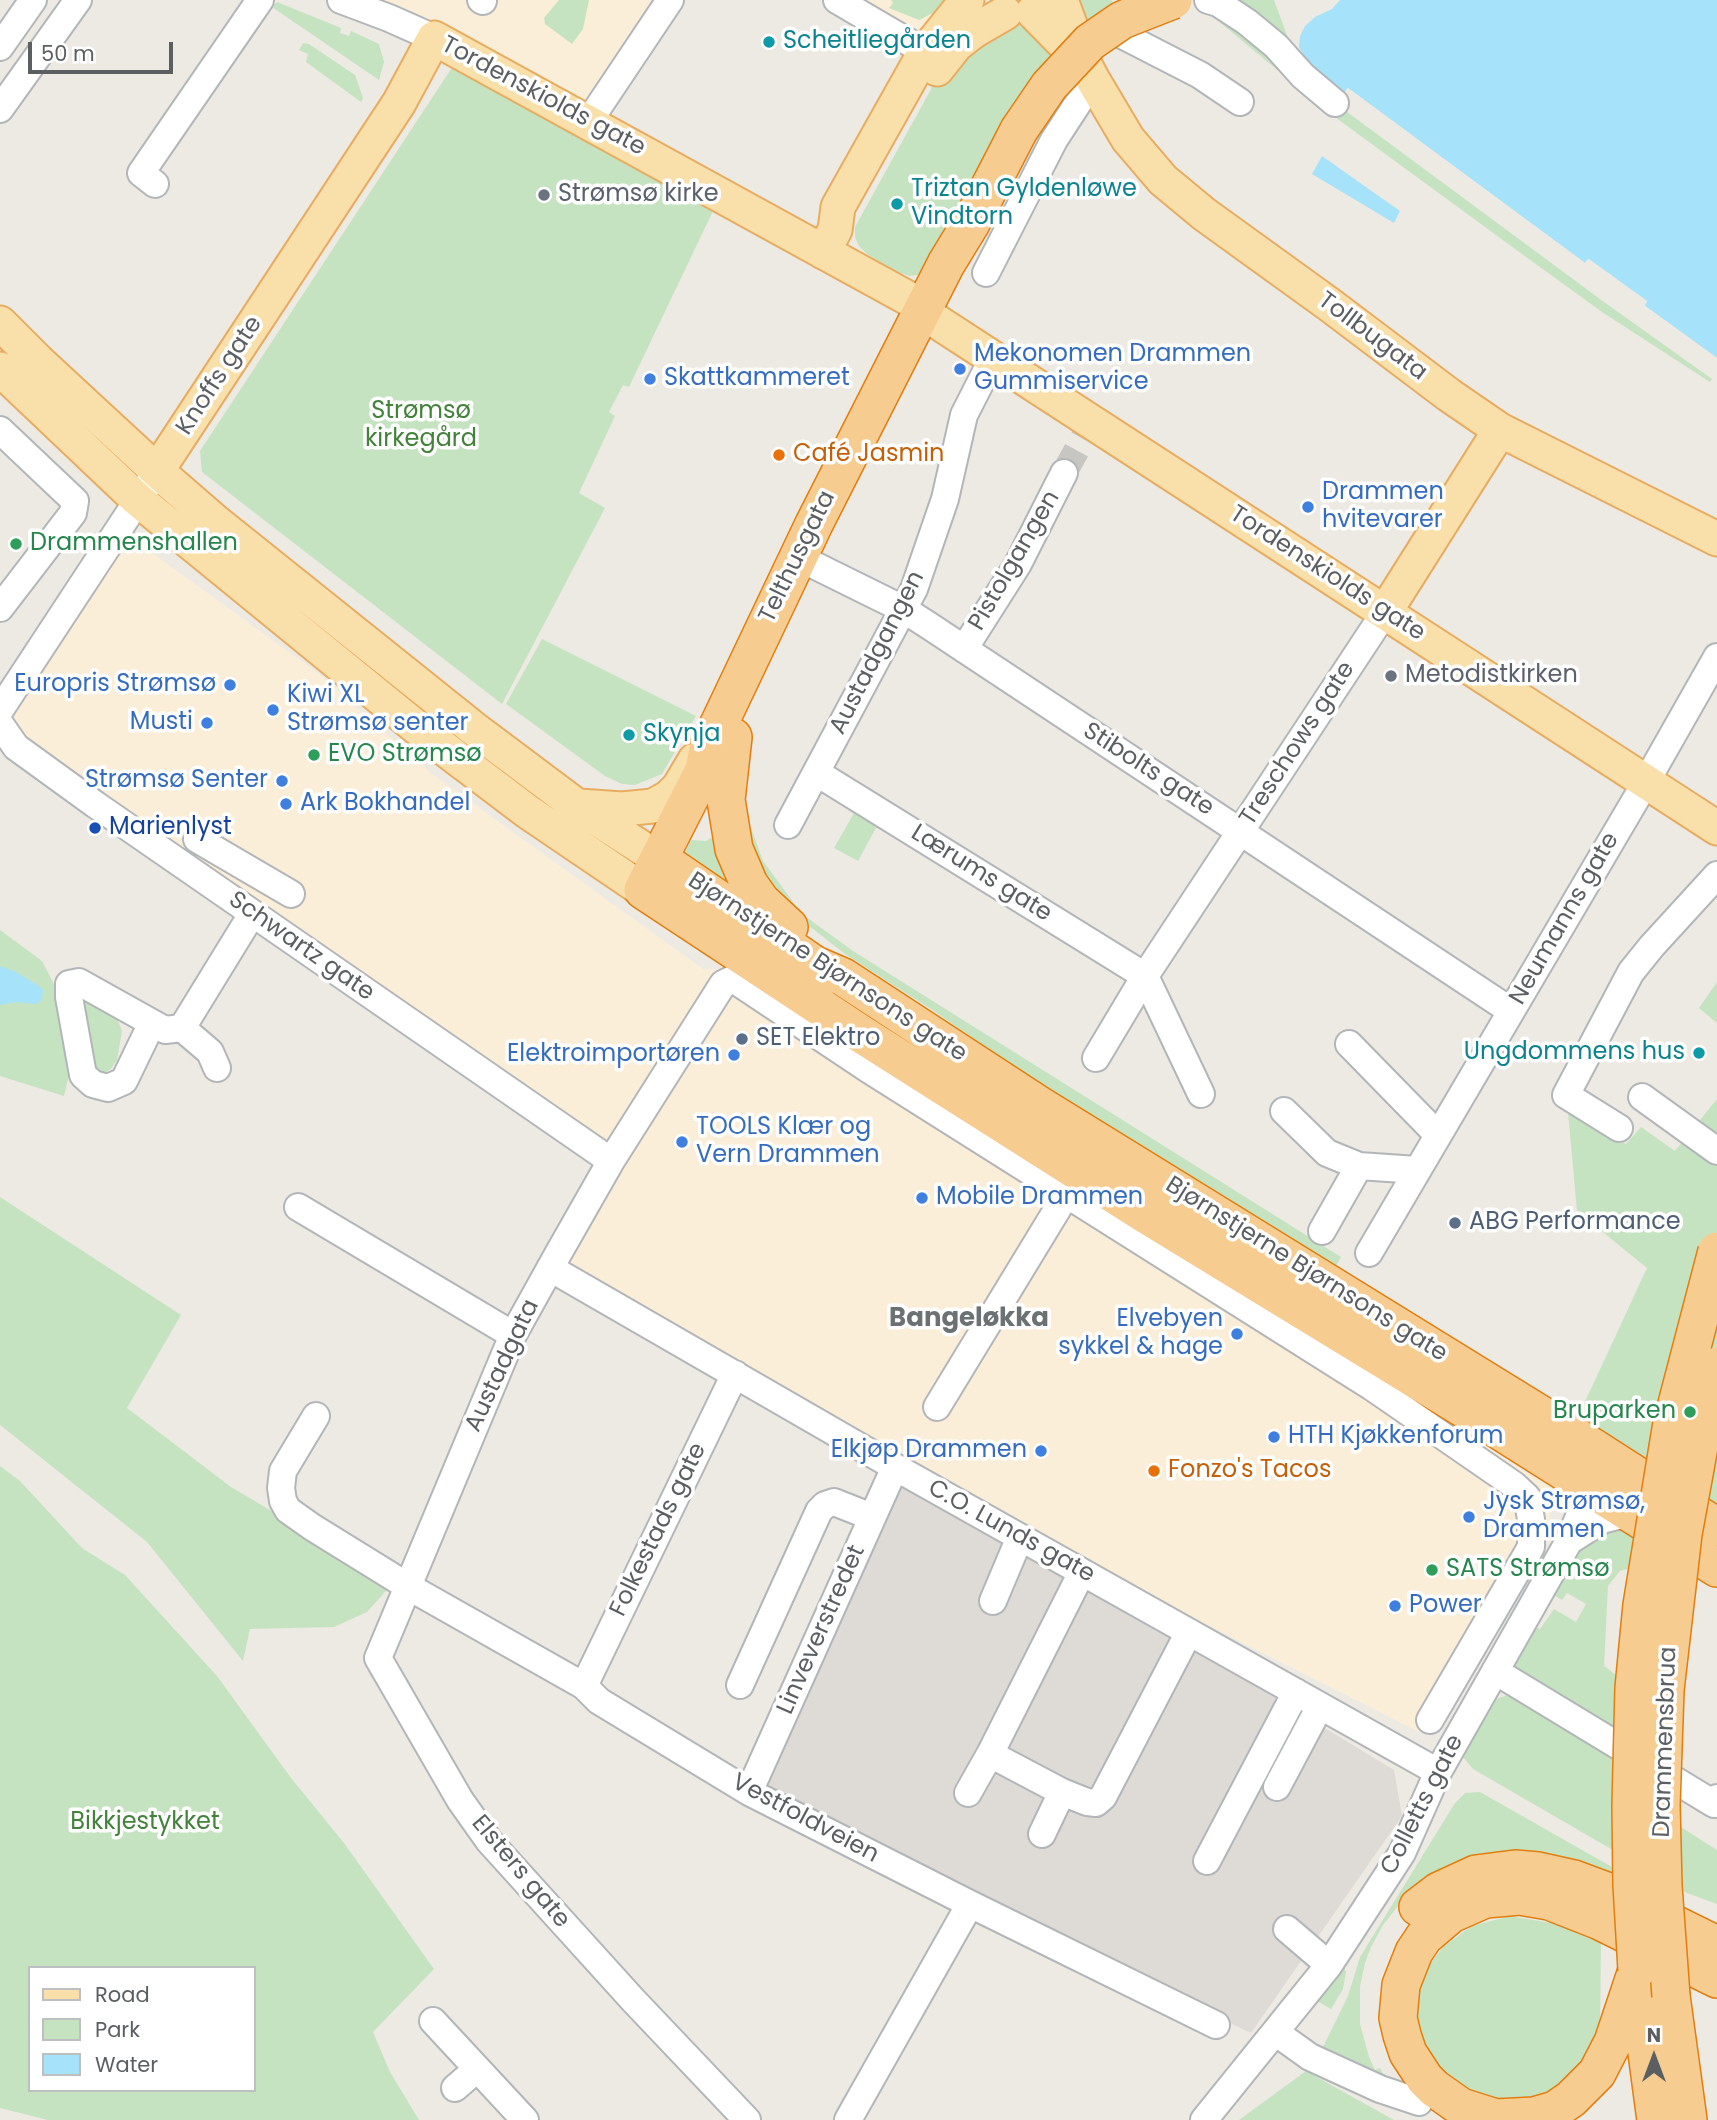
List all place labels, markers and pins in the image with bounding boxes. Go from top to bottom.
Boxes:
place label: Scheitliegården [783,28,971,56]
marker: Scheitliegården [761,34,777,50]
place label: Triztan Gyldenløwe Vindtorn [911,176,1137,232]
place label: Strømsø kirke [558,181,719,209]
marker: Strømsø kirke [536,187,552,203]
marker: Triztan Gyldenløwe Vindtorn [889,196,905,212]
place label: Mekonomen Drammen Gummiservice [974,341,1251,397]
marker: Mekonomen Drammen Gummiservice [952,361,968,377]
place label: Skattkammeret [664,365,850,393]
marker: Skattkammeret [642,371,658,387]
place label: Café Jasmin [793,441,944,469]
marker: Café Jasmin [771,447,787,463]
place label: Drammen hvitevarer [1322,479,1444,535]
marker: Drammen hvitevarer [1300,499,1316,515]
place label: Drammenshallen [30,530,238,558]
marker: Drammenshallen [8,536,24,552]
place label: Metodistkirken [1405,662,1578,690]
marker: Metodistkirken [1383,668,1399,684]
place label: Europris Strømsø [14,671,216,699]
marker: Europris Strømsø [222,677,238,693]
place label: Kiwi XL Strømsø senter [287,682,468,738]
marker: Kiwi XL Strømsø senter [265,702,281,718]
place label: Musti [130,709,193,737]
marker: Musti [199,715,215,731]
place label: Skynja [643,721,720,749]
marker: Skynja [621,727,637,743]
place label: EVO Strømsø [328,741,482,769]
marker: EVO Strømsø [306,747,322,763]
place label: Strømsø Senter [85,767,268,795]
marker: Strømsø Senter [274,773,290,789]
place label: Ark Bokhandel [300,790,470,818]
marker: Ark Bokhandel [278,796,294,812]
place label: Marienlyst [109,814,232,842]
marker: Marienlyst [87,820,103,836]
place label: SET Elektro [756,1025,880,1053]
marker: SET Elektro [734,1031,750,1047]
place label: Ungdommens hus [1464,1039,1685,1067]
place label: Elektroimportøren [507,1041,720,1069]
marker: Ungdommens hus [1691,1045,1707,1061]
marker: Elektroimportøren [726,1047,742,1063]
place label: TOOLS Klær og Vern Drammen [696,1114,880,1170]
marker: TOOLS Klær og Vern Drammen [674,1134,690,1150]
place label: Mobile Drammen [936,1184,1143,1212]
marker: Mobile Drammen [914,1190,930,1206]
place label: ABG Performance [1469,1209,1681,1237]
marker: ABG Performance [1447,1215,1463,1231]
place label: Elvebyen sykkel & hage [1058,1306,1223,1362]
marker: Elvebyen sykkel & hage [1229,1326,1245,1342]
place label: Bruparken [1553,1398,1676,1426]
marker: Bruparken [1682,1404,1698,1420]
place label: HTH Kjøkkenforum [1288,1423,1504,1451]
marker: HTH Kjøkkenforum [1266,1429,1282,1445]
place label: Elkjøp Drammen [831,1437,1027,1465]
marker: Elkjøp Drammen [1033,1443,1049,1459]
place label: Fonzo's Tacos [1168,1457,1332,1485]
marker: Fonzo's Tacos [1146,1463,1162,1479]
place label: Jysk Strømsø, Drammen [1483,1489,1645,1545]
marker: Jysk Strømsø, Drammen [1461,1509,1477,1525]
place label: SATS Strømsø [1446,1556,1609,1584]
marker: SATS Strømsø [1424,1562,1440,1578]
place label: Power [1409,1592,1482,1620]
marker: Power [1387,1598,1403,1614]

